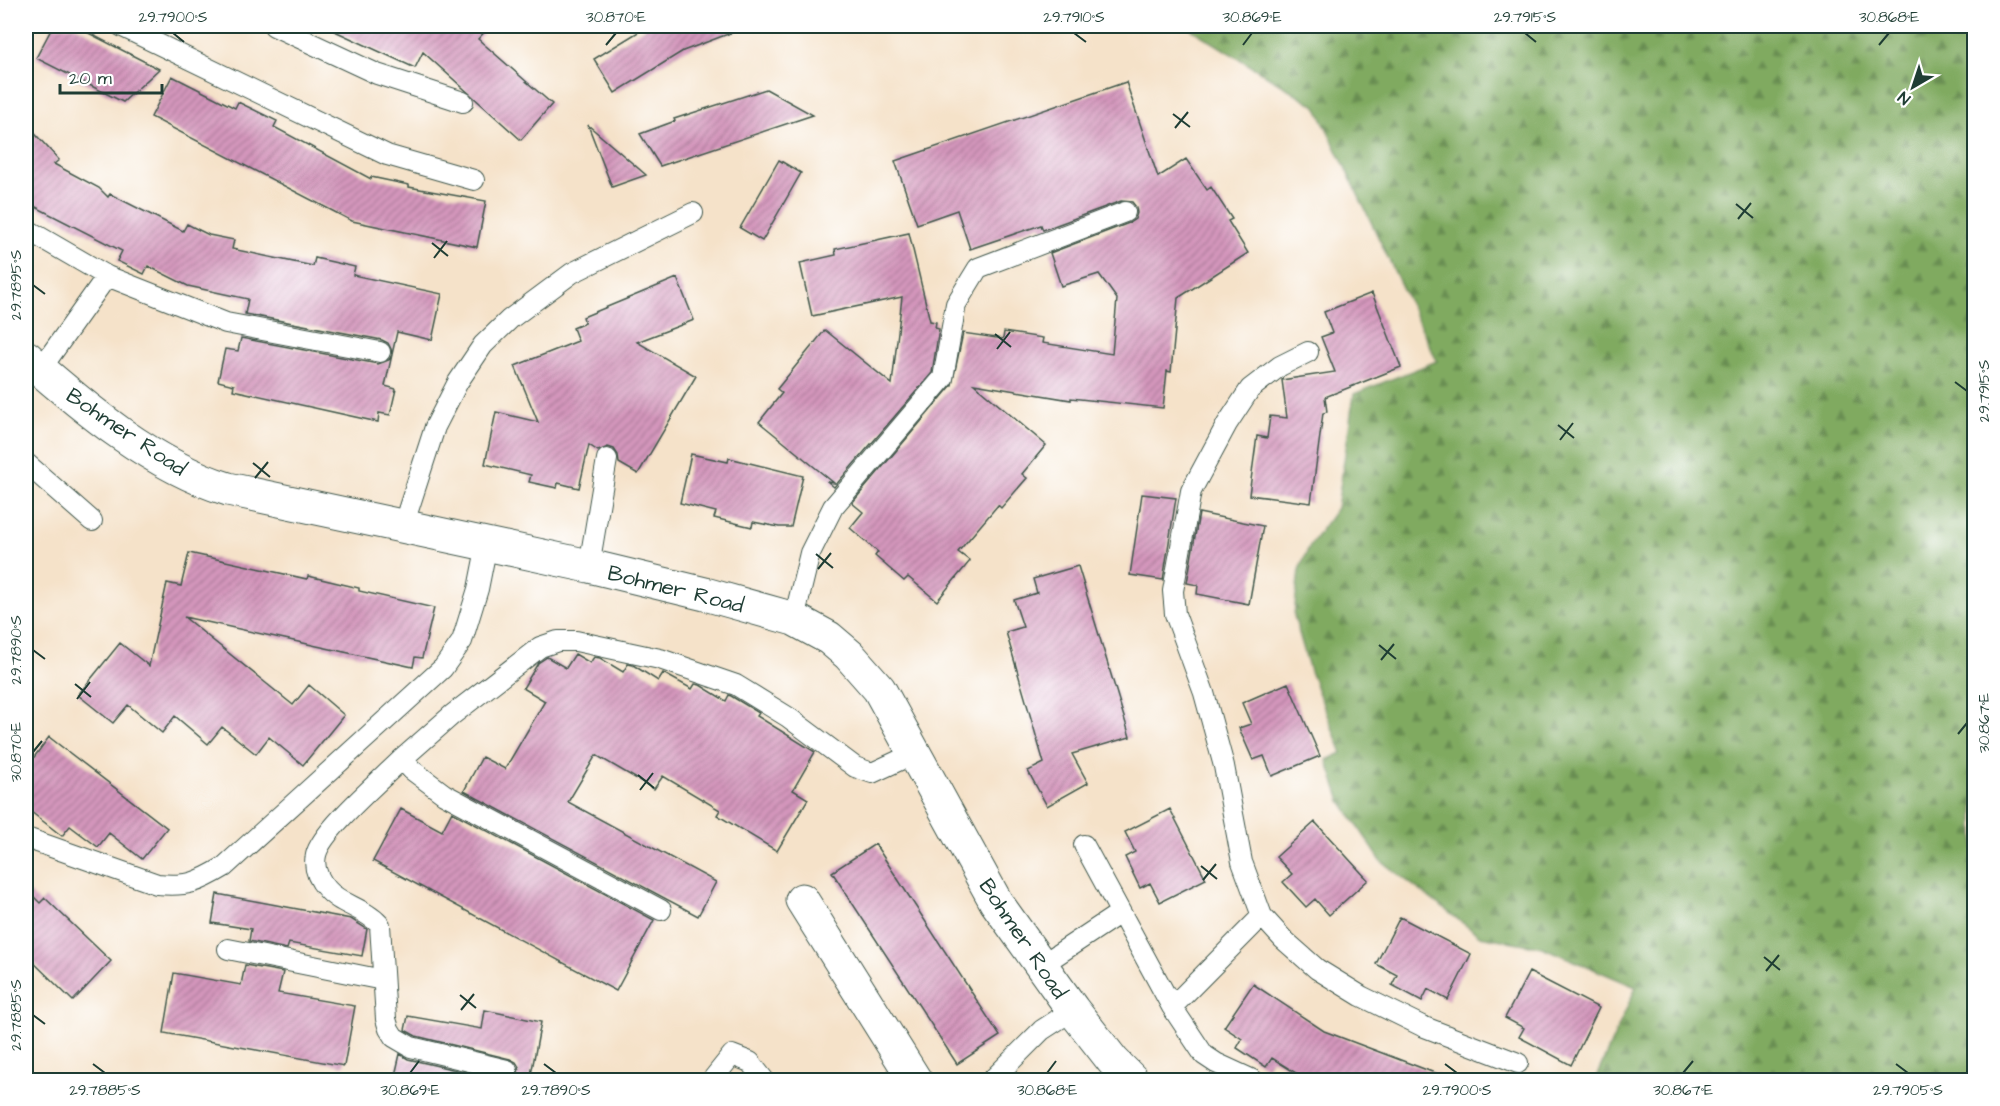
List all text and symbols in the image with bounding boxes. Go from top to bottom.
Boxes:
text: 29.7900°S [139,7,208,28]
text: 30.870°E [586,7,646,28]
text: 29.7910°S [1043,7,1105,28]
text: 30.869°E [1222,7,1282,28]
text: 29.7915°S [1494,7,1557,28]
text: 30.868°E [1859,7,1919,28]
scale bar [60,57,162,95]
north arrow [1883,57,1943,117]
text: 20 m [69,66,112,91]
text: N [1893,86,1915,110]
text: 29.7895°S [6,250,27,320]
text: 29.7915°S [1974,359,1995,422]
street label: Bohmer Road [60,380,193,484]
street label: Bohmer Road [604,558,747,621]
text: 29.7890°S [6,615,27,685]
text: 30.867°E [1974,693,1995,753]
text: 30.870°E [6,722,27,782]
street label: Bohmer Road [971,872,1075,1005]
text: 29.7885°S [6,979,27,1051]
text: 29.7885°S [69,1080,141,1101]
text: 30.869°E [380,1080,440,1101]
text: 29.7890°S [521,1080,591,1101]
text: 30.868°E [1017,1080,1077,1101]
text: 29.7900°S [1423,1080,1492,1101]
text: 30.867°E [1653,1080,1713,1101]
text: 29.7905°S [1873,1080,1943,1101]

